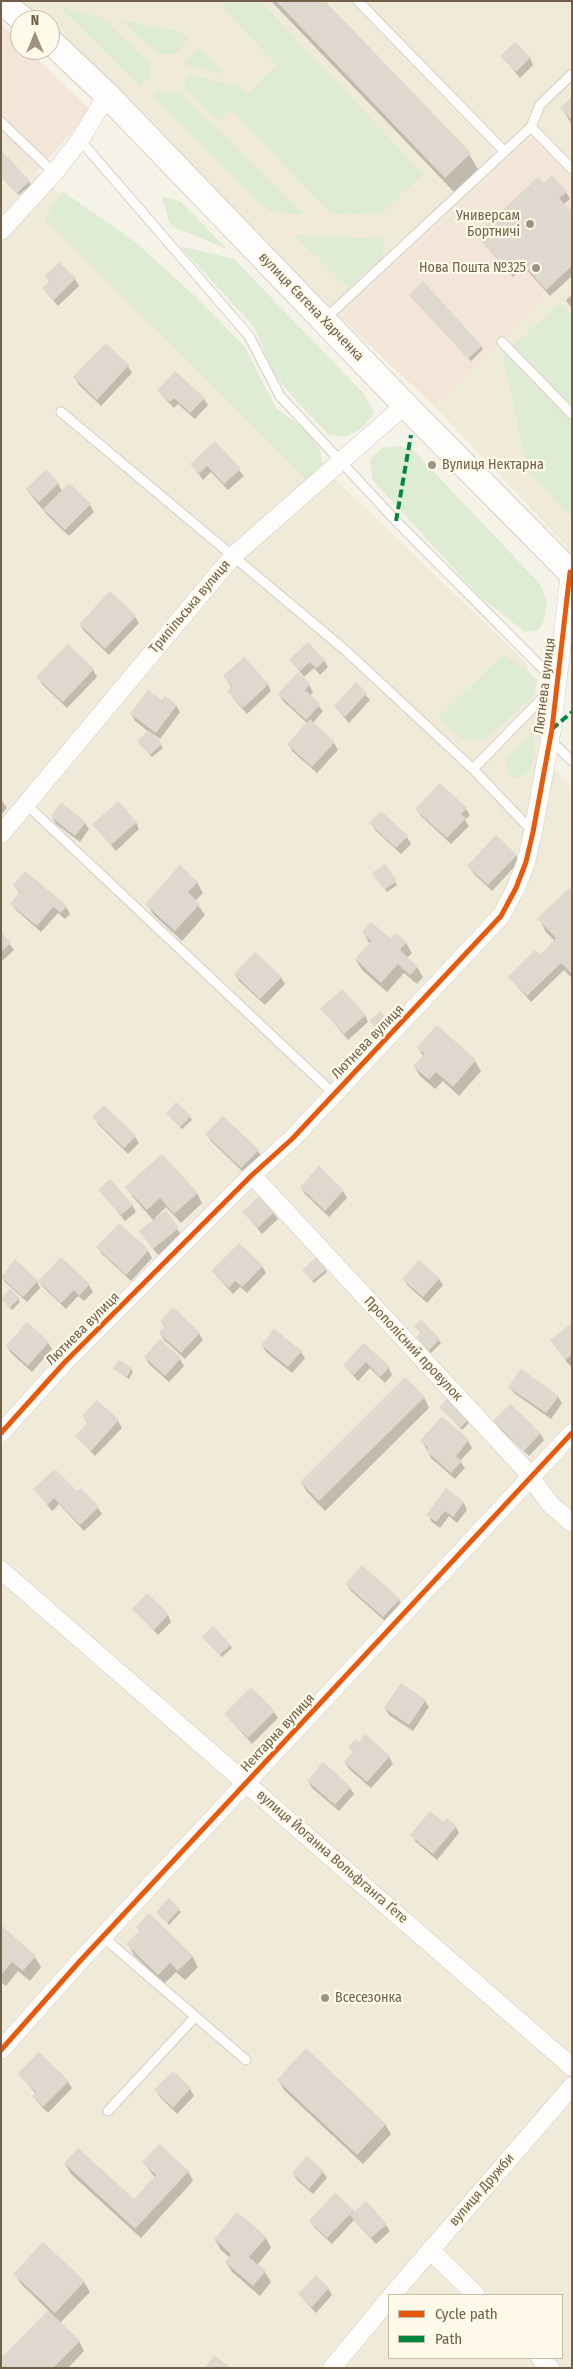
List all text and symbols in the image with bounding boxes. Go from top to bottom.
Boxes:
north arrow [10,10,60,60]
text: N [31,12,39,29]
place label: Универсам Бортничі [456,208,520,240]
marker: Универсам Бортничі [524,218,536,230]
street label: вулиця Євгена Харченка [255,249,367,365]
place label: Нова Пошта №325 [419,260,526,276]
marker: Нова Пошта №325 [530,262,542,274]
place label: Вулиця Нектарна [442,457,544,473]
marker: Вулиця Нектарна [426,459,438,471]
street label: Трипільська вулиця [146,557,234,657]
street label: Лютнева вулиця [531,637,559,735]
street label: Лютнева вулиця [328,1001,408,1083]
street label: Лютнева вулиця [43,1289,123,1369]
street label: Прополісний провулок [360,1293,466,1405]
street label: Нектарна вулиця [237,1690,319,1776]
street label: вулиця Йоганна Вольфганга Ґете [253,1787,411,1927]
place label: Всесезонка [335,1990,402,2006]
marker: Всесезонка [319,1992,331,2004]
street label: вулиця Дружби [446,2150,518,2230]
legend [388,2294,563,2359]
text: Cycle path [435,2305,498,2323]
text: Path [435,2330,462,2348]

